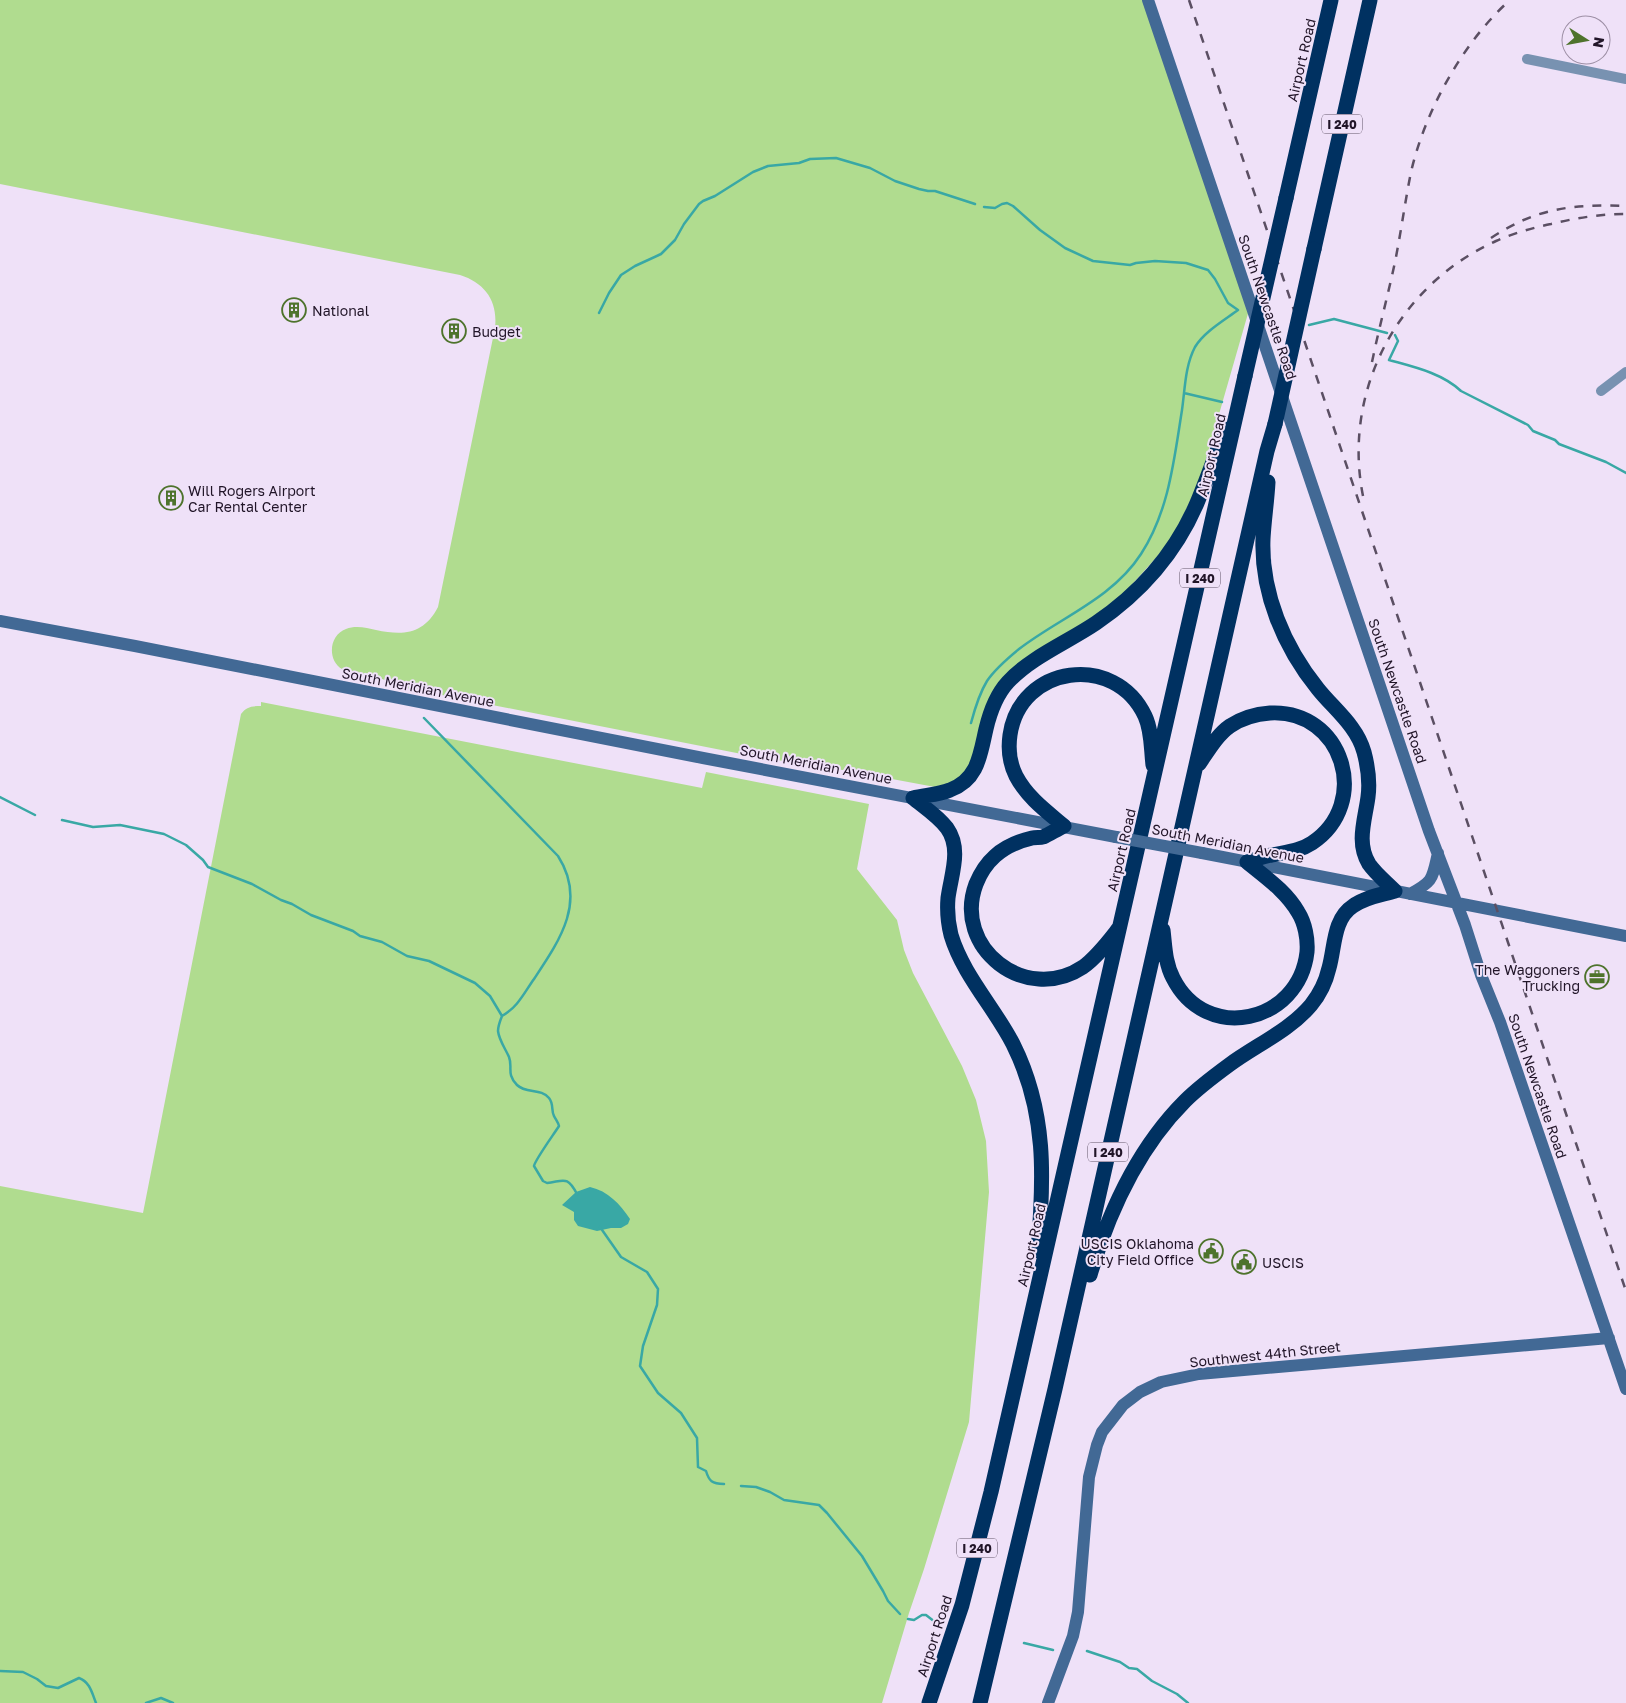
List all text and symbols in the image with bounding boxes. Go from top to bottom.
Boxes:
north arrow [1561,15,1611,65]
street label: Airport Road [1283,17,1319,103]
text: N [1590,36,1609,49]
road number: I 240 [1322,115,1362,134]
street label: South Newcastle Road [1235,232,1301,382]
building icon: National [281,297,307,323]
place label: National [312,302,369,319]
building icon: Budget [441,318,467,344]
place label: Budget [472,323,521,340]
street label: Airport Road [1193,412,1229,498]
place label: Will Rogers Airport Car Rental Center [188,482,315,515]
building icon: Will Rogers Airport Car Rental Center [158,485,184,511]
road number: I 240 [1180,568,1220,588]
street label: South Newcastle Road [1365,616,1431,766]
street label: South Meridian Avenue [340,664,496,710]
street label: South Meridian Avenue [738,741,894,787]
street label: Airport Road [1103,807,1139,893]
street label: South Meridian Avenue [1150,820,1306,866]
place label: The Waggoners Trucking [1475,961,1580,994]
office icon: The Waggoners Trucking [1584,964,1610,990]
street label: South Newcastle Road [1505,1011,1571,1161]
road number: I 240 [1088,1142,1128,1162]
street label: Airport Road [1013,1202,1049,1288]
place label: USCIS Oklahoma City Field Office [1080,1235,1194,1268]
public building icon: USCIS Oklahoma City Field Office [1198,1238,1224,1264]
public building icon: USCIS [1231,1249,1257,1275]
place label: USCIS [1262,1254,1304,1271]
street label: Southwest 44th Street [1189,1338,1341,1370]
road number: I 240 [957,1539,997,1558]
street label: Airport Road [913,1593,955,1679]

